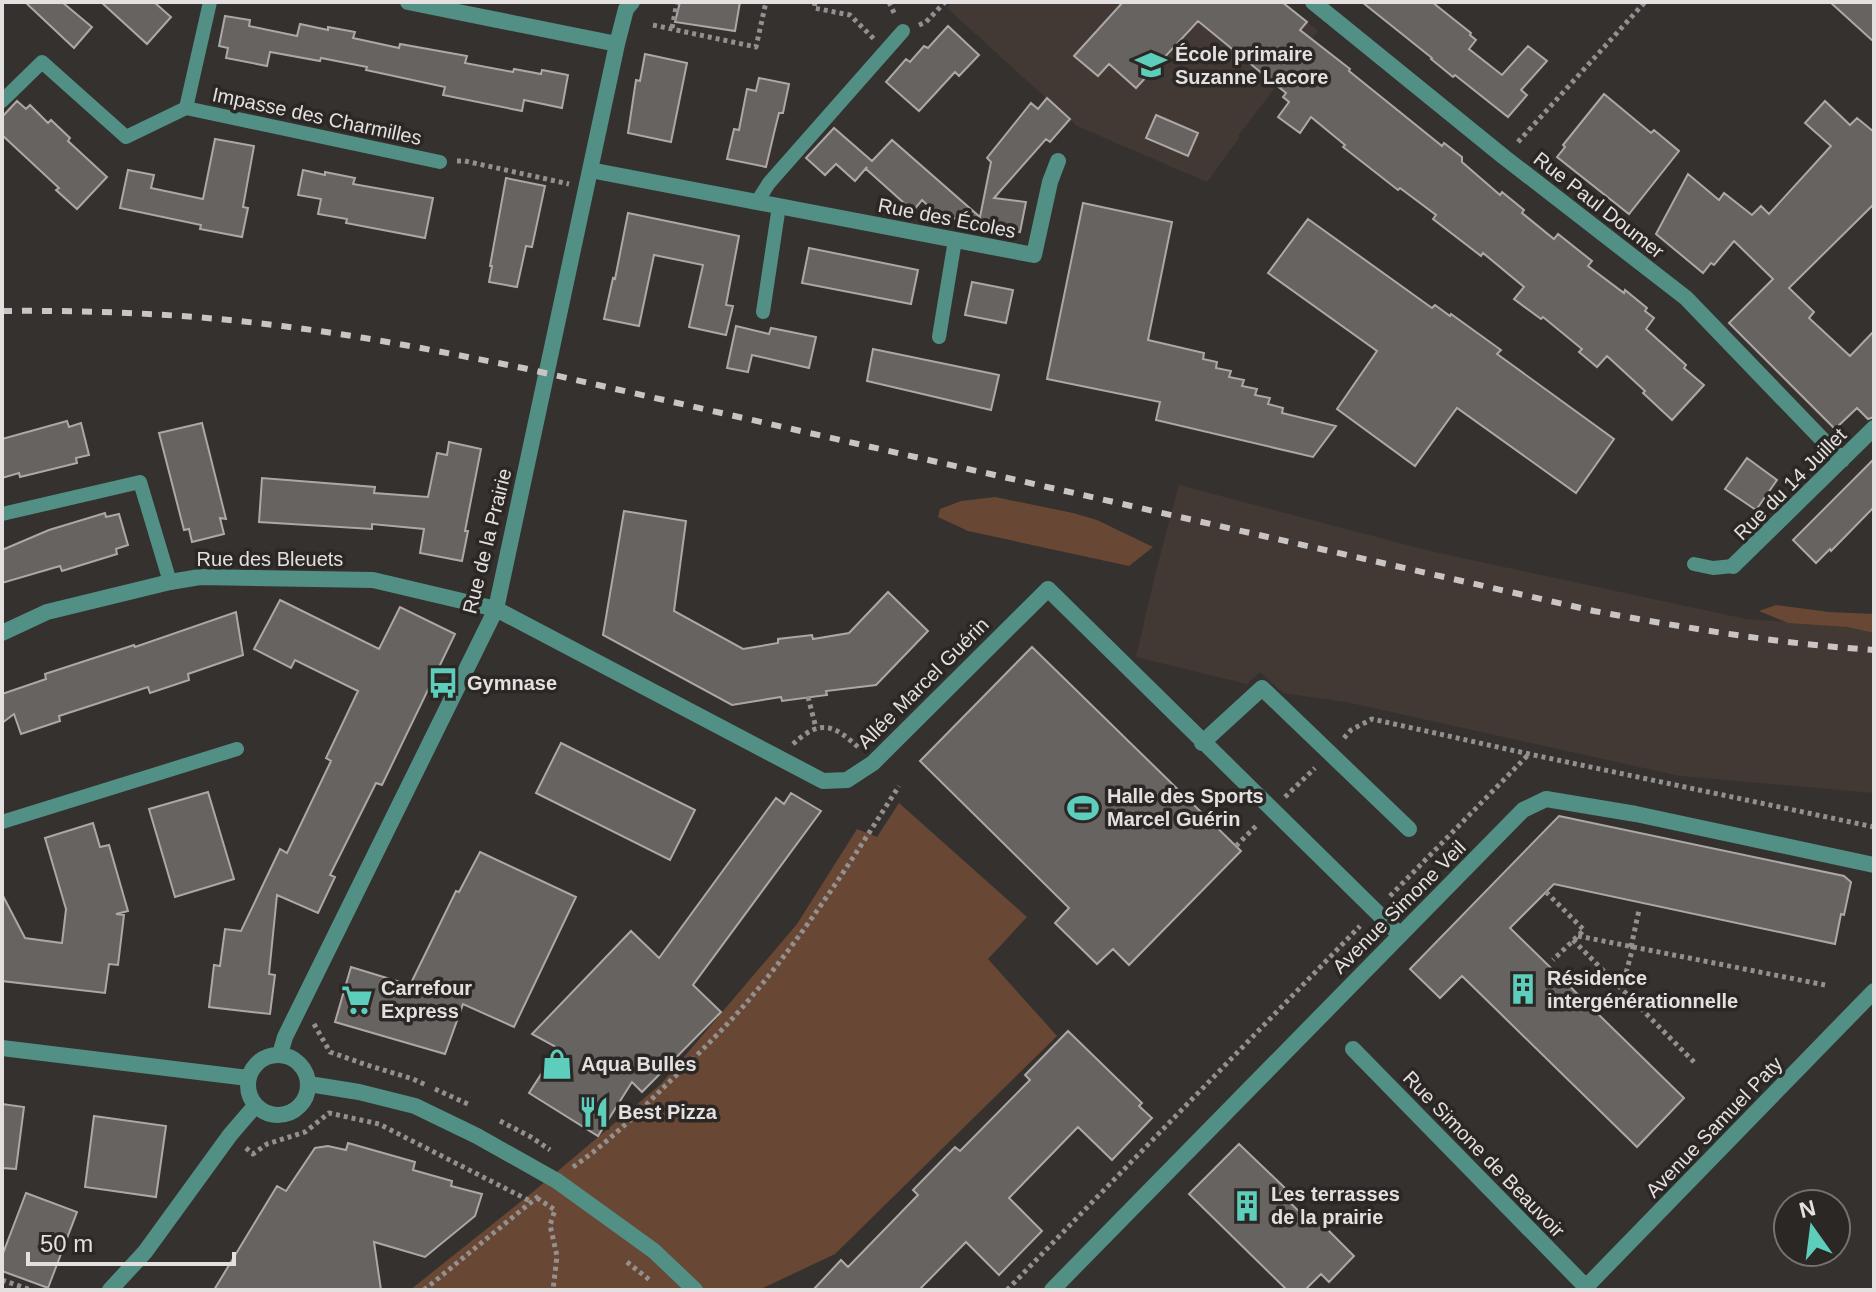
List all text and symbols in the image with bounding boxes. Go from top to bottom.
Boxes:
place label: École primaire Suzanne Lacore [1175,43,1328,88]
school or university icon: École primaire Suzanne Lacore [1134,48,1168,82]
street label: Impasse des Charmilles [210,83,424,149]
street label: Rue Paul Doumer [1530,147,1669,263]
street label: Rue des Écoles [876,194,1018,242]
street label: Rue du 14 Juillet [1730,423,1851,544]
street label: Rue de la Prairie [458,466,516,616]
street label: Rue des Bleuets [197,548,343,570]
street label: Allée Marcel Guérin [853,613,993,753]
bus stop icon: Gymnase [426,666,460,700]
place label: Gymnase [467,672,557,694]
place label: Halle des Sports Marcel Guérin [1107,785,1264,830]
sports icon: Halle des Sports Marcel Guérin [1066,791,1100,825]
street label: Avenue Simone Veil [1328,836,1470,978]
place label: Résidence intergénérationnelle [1547,967,1738,1012]
building icon: Résidence intergénérationnelle [1506,972,1540,1006]
place label: Carrefour Express [381,977,472,1022]
supermarket icon: Carrefour Express [340,983,374,1017]
shop icon: Aqua Bulles [540,1047,574,1081]
street label: Avenue Samuel Paty [1641,1052,1787,1202]
place label: Aqua Bulles [581,1053,697,1075]
street label: Rue Simone de Beauvoir [1399,1066,1569,1242]
restaurant icon: Best Pizza [577,1095,611,1129]
place label: Best Pizza [618,1101,718,1123]
place label: Les terrasses de la prairie [1271,1183,1400,1228]
north arrow [1772,1188,1852,1268]
building icon: Les terrasses de la prairie [1230,1189,1264,1223]
text: N [1797,1195,1818,1223]
scale bar [28,1216,234,1266]
text: 50 m [40,1230,93,1257]

